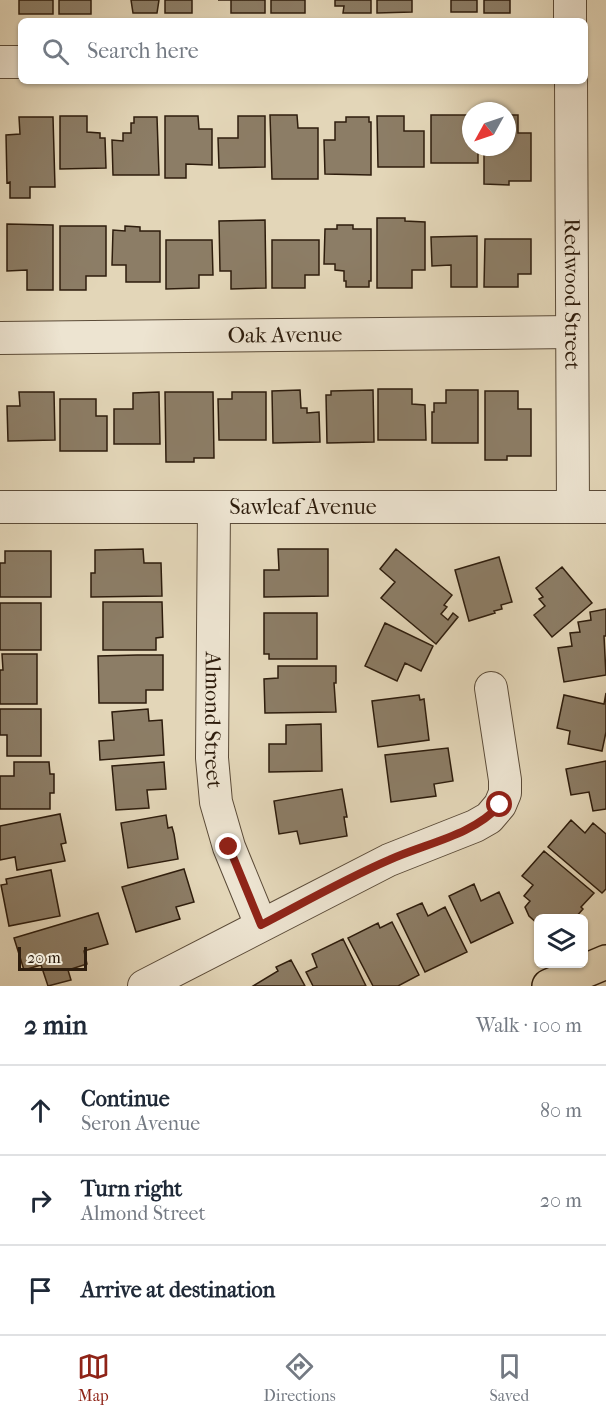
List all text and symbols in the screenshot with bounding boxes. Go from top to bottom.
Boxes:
search box [18,18,588,84]
icon: search [39,35,72,68]
text: Search here [87,38,199,64]
north arrow [462,102,516,156]
street label: Redwood Street [559,218,585,370]
street label: Oak Avenue [227,321,343,349]
street label: Sawleaf Avenue [229,494,377,520]
street label: Almond Street [199,650,228,790]
route start [486,791,512,817]
route end [215,833,241,859]
map controls [534,914,588,968]
button: layers [534,914,588,968]
scale bar [18,944,87,972]
text: 20 m [27,948,61,967]
text: 2 min [24,1010,87,1041]
text: Walk · 100 m [476,1014,582,1037]
text: Continue [81,1086,170,1112]
icon: ahead [24,1094,57,1127]
text: 80 m [540,1099,582,1122]
text: Seron Avenue [81,1112,200,1135]
text: Turn right [81,1176,182,1202]
icon: right [24,1184,57,1217]
text: 20 m [540,1189,582,1212]
text: Almond Street [81,1202,206,1225]
icon: arrive [24,1274,57,1307]
text: Arrive at destination [81,1277,275,1303]
tab: Map [77,1350,110,1405]
tab: Directions [264,1350,336,1405]
tab: Saved [489,1350,529,1405]

